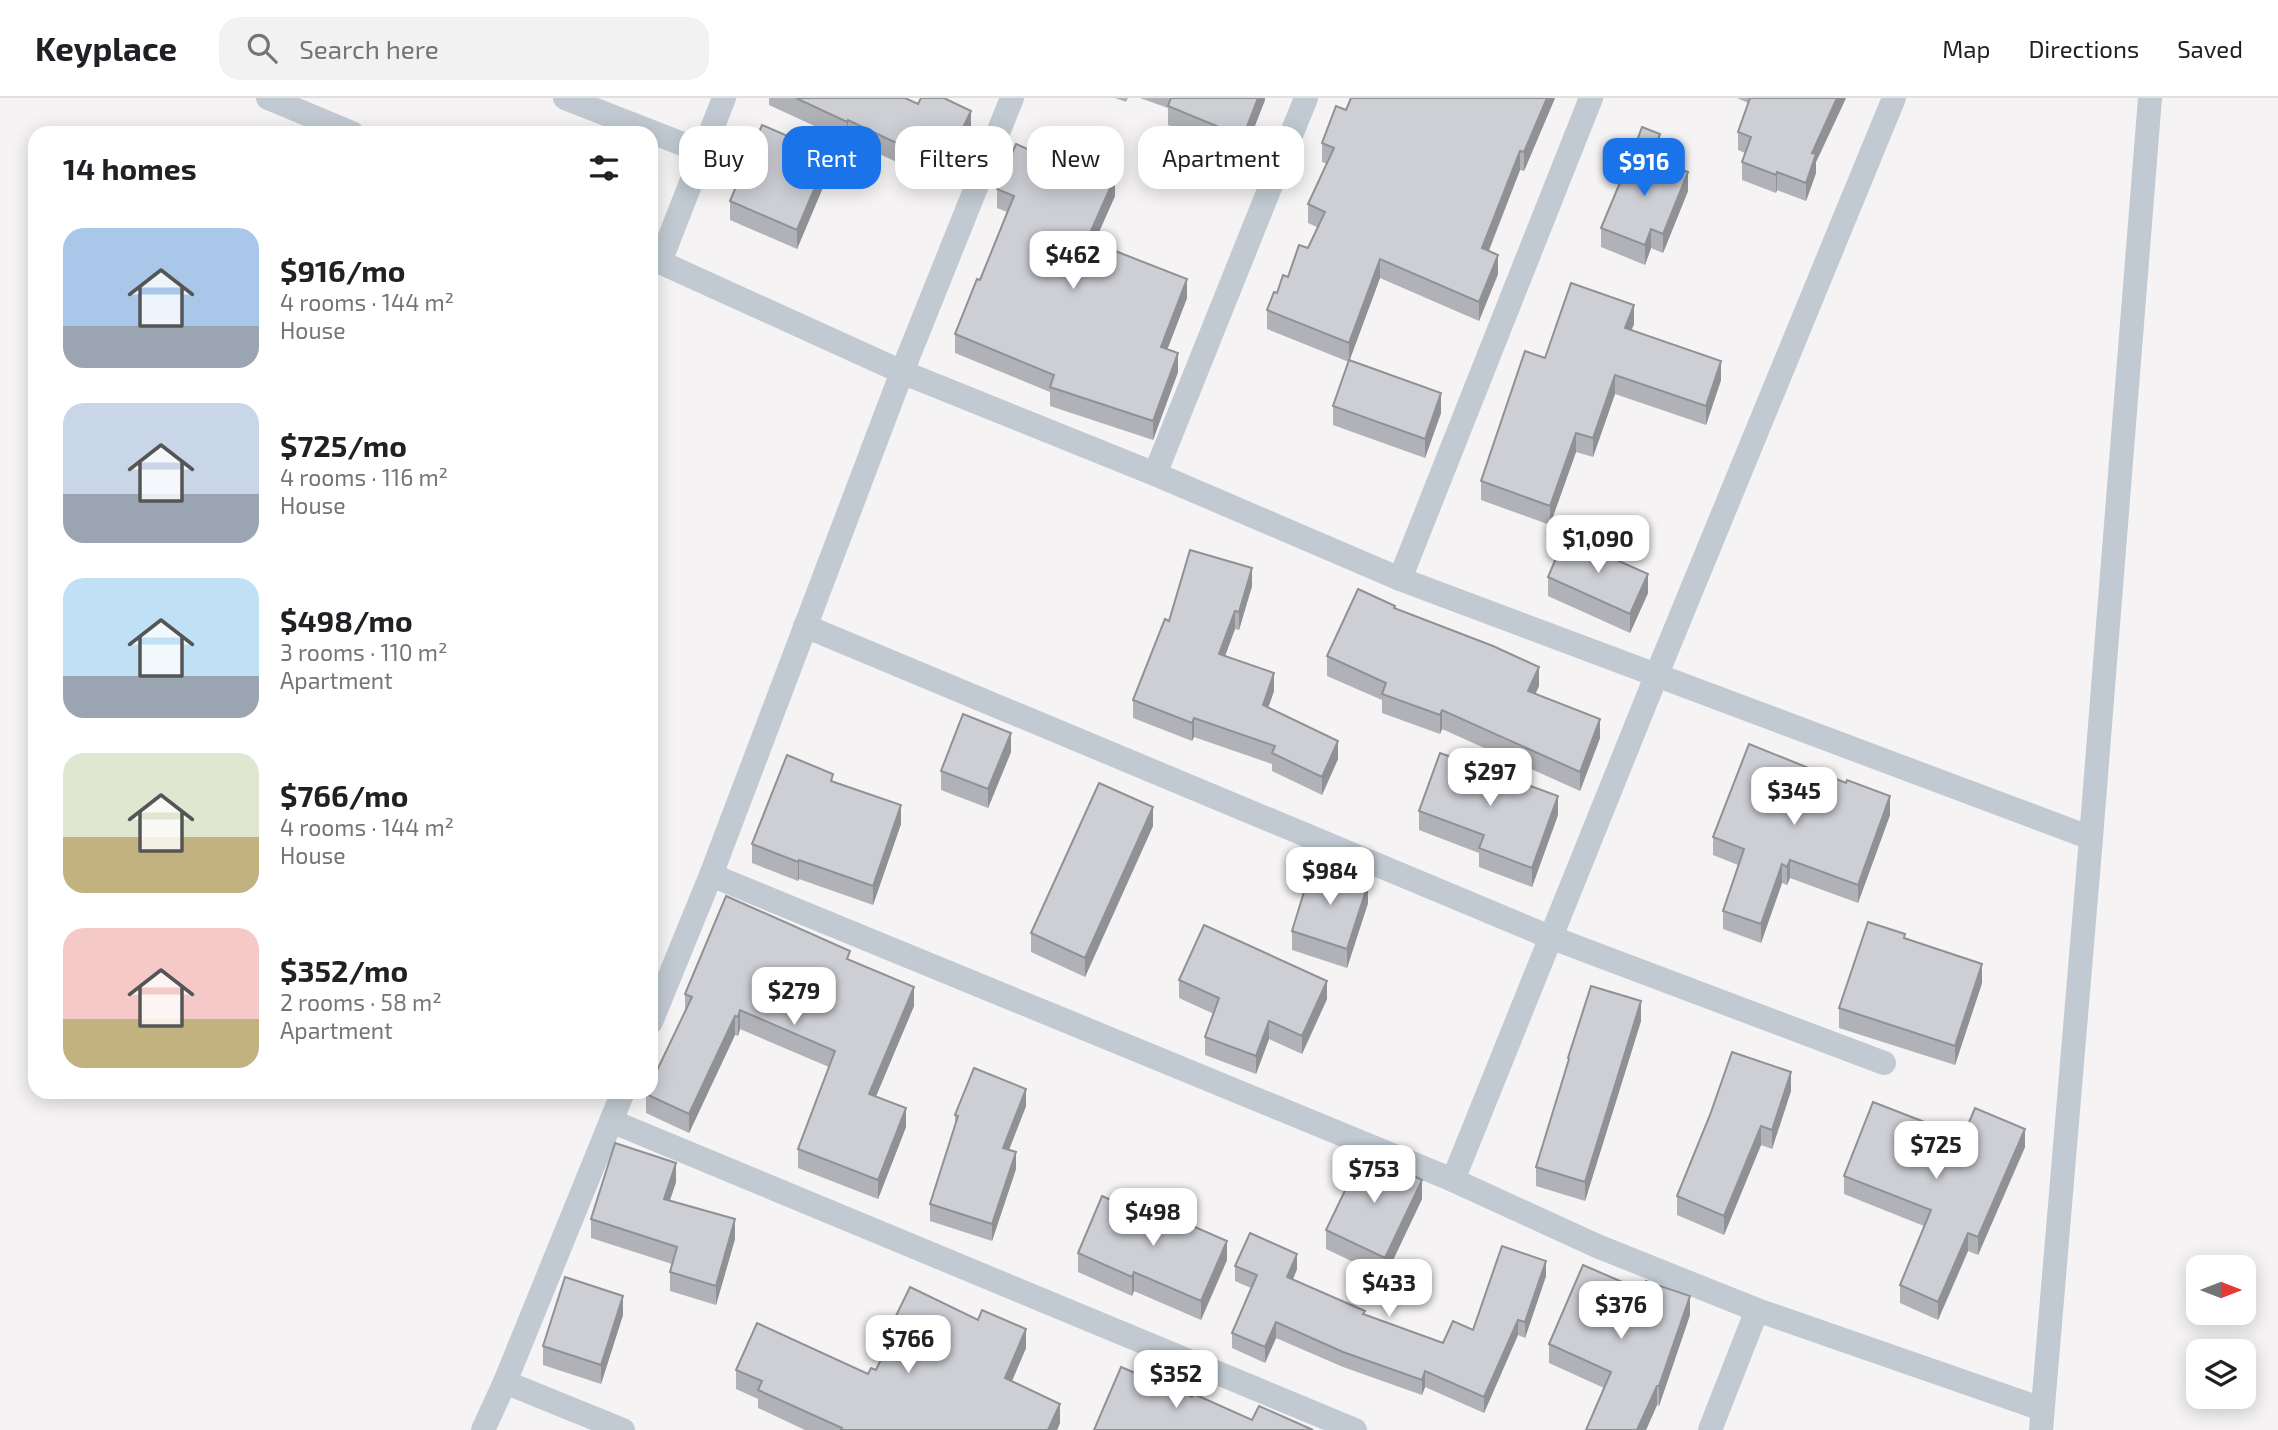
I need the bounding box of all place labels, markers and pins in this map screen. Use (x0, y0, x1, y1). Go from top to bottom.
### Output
pin: $916 (1603, 139, 1685, 198)
pin: $462 (1032, 232, 1114, 291)
pin: $1,090 (1541, 516, 1655, 575)
pin: $297 (1449, 748, 1531, 808)
pin: $345 (1753, 768, 1835, 827)
pin: $984 (1289, 848, 1371, 907)
pin: $279 (753, 968, 835, 1027)
pin: $725 (1895, 1122, 1977, 1181)
pin: $753 (1333, 1146, 1415, 1205)
pin: $498 (1112, 1188, 1194, 1248)
pin: $433 (1348, 1260, 1430, 1319)
pin: $376 (1580, 1282, 1662, 1341)
pin: $766 (867, 1316, 949, 1375)
pin: $352 (1135, 1350, 1217, 1410)

